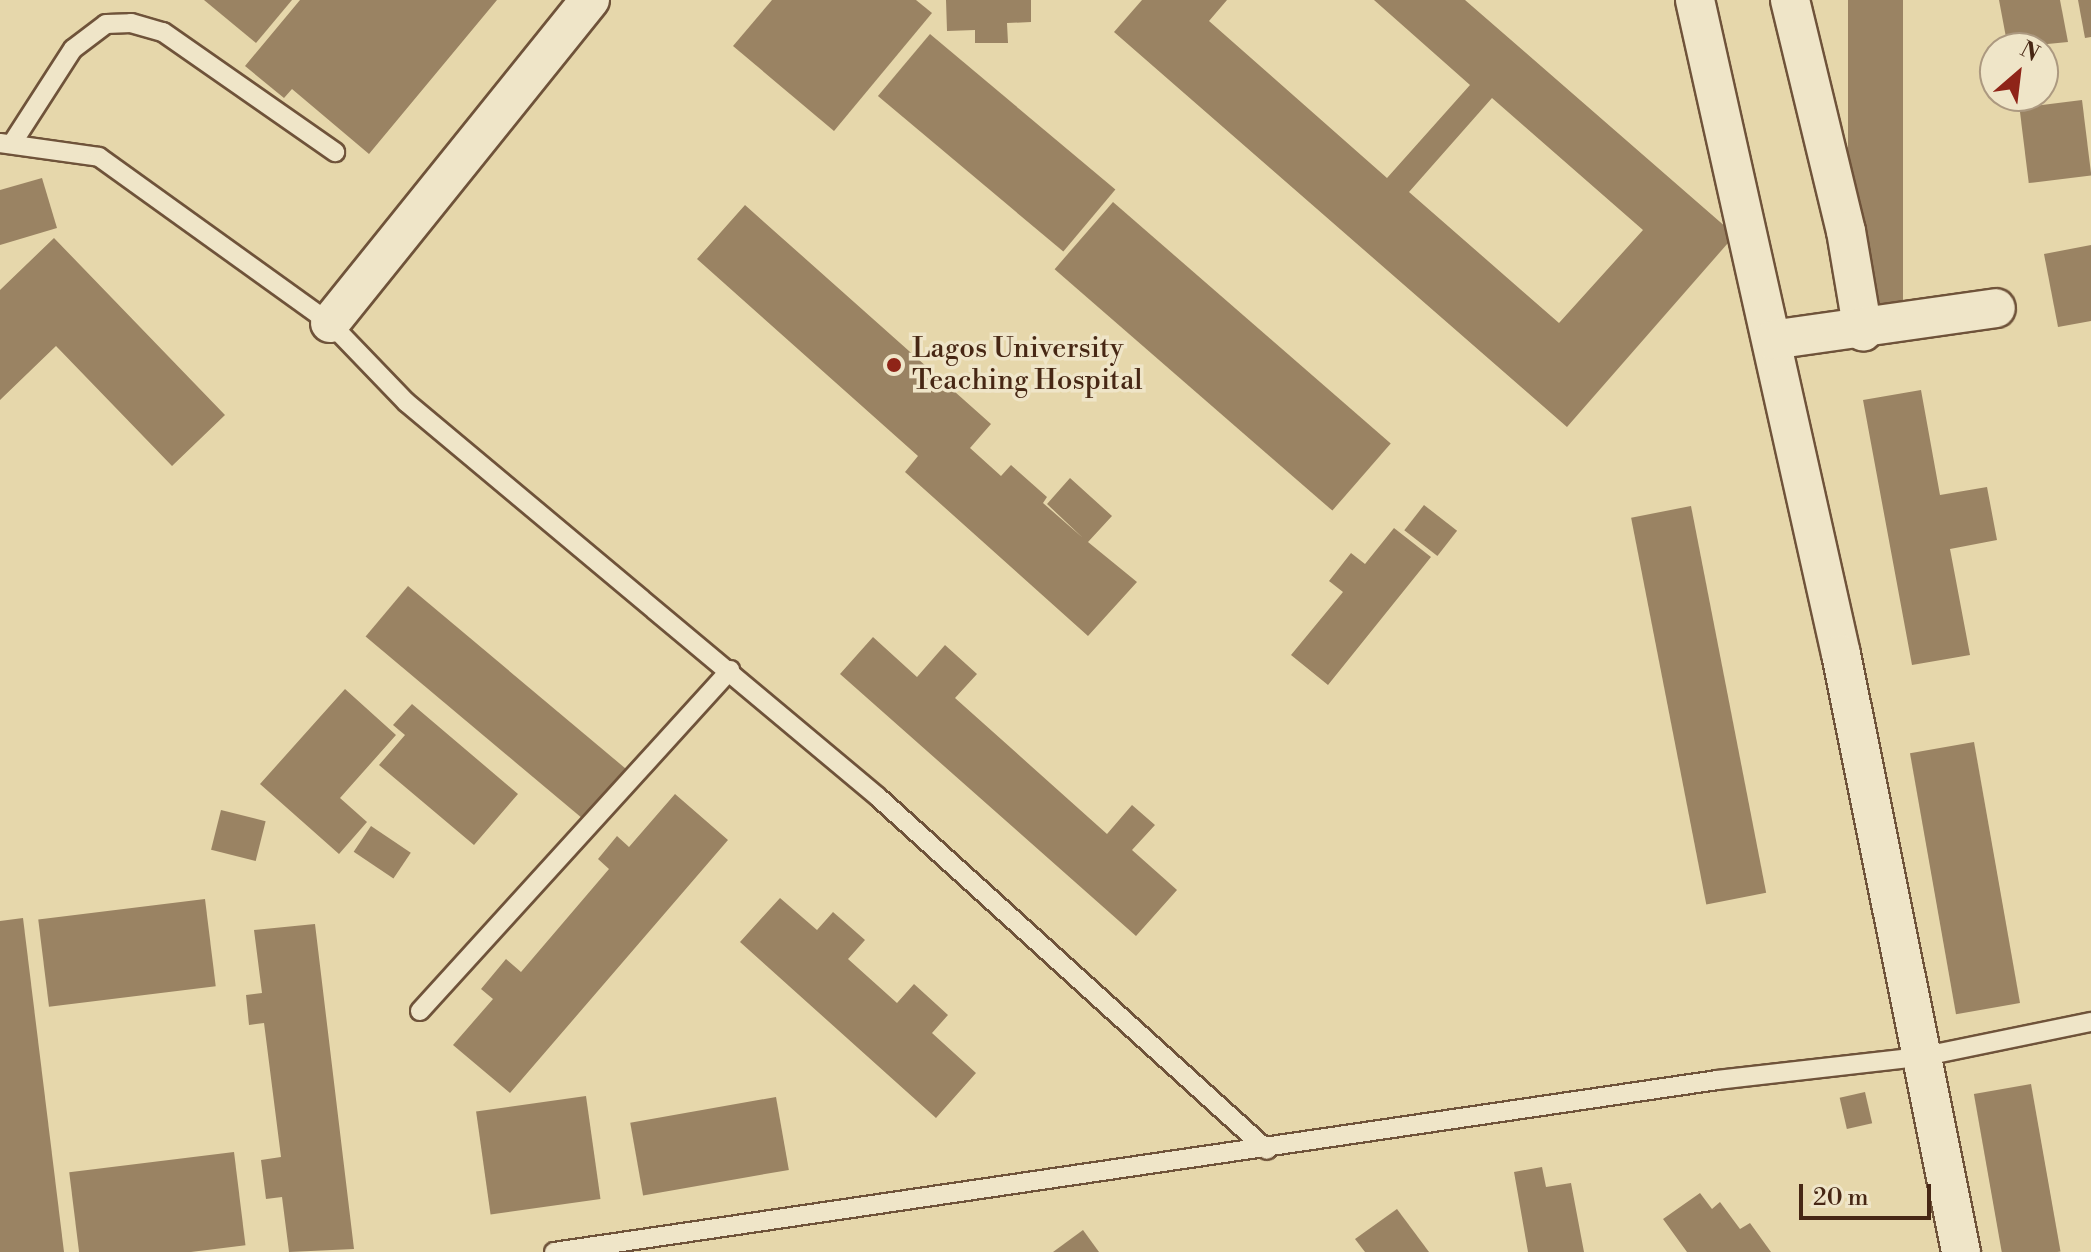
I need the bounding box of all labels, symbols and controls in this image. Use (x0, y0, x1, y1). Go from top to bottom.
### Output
north arrow (1979, 32, 2059, 112)
text: N (2016, 36, 2044, 68)
place label: Lagos University Teaching Hospital (912, 332, 1143, 398)
marker: Lagos University Teaching Hospital (883, 354, 905, 376)
scale bar (1803, 1168, 1935, 1218)
text: 20 m (1813, 1183, 1869, 1213)

